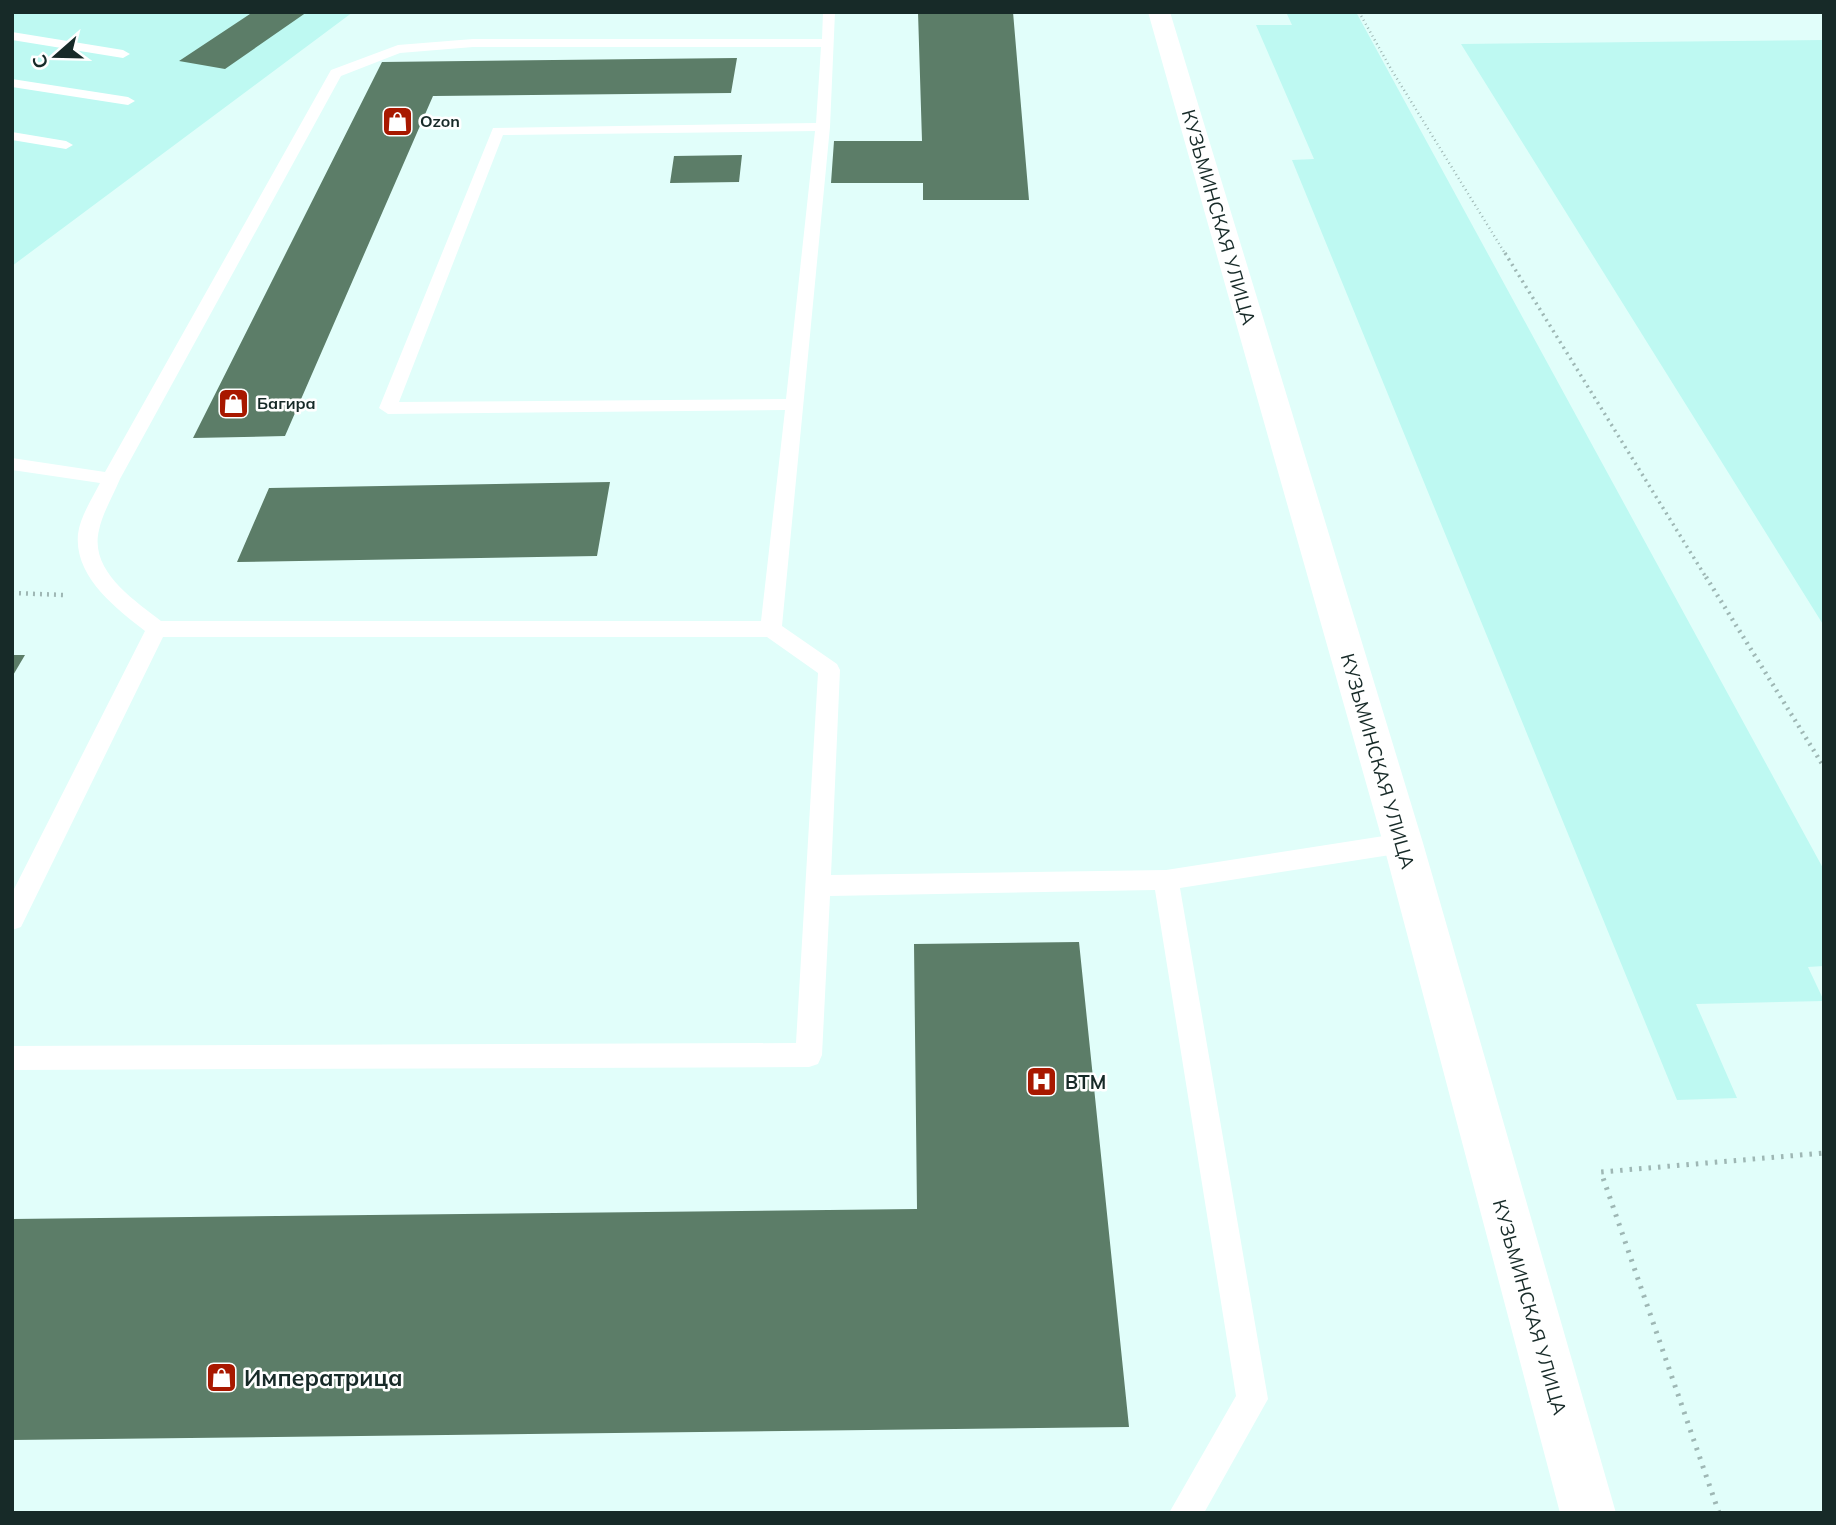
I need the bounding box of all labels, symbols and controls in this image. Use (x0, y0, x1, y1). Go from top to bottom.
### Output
north arrow (21, 21, 91, 91)
text: С (27, 52, 54, 72)
shop icon: Ozon (380, 104, 414, 138)
street label: КУЗЬМИНСКАЯ УЛИЦА (1177, 106, 1261, 328)
place label: Ozon (420, 111, 460, 131)
shop icon: Багира (217, 386, 251, 420)
place label: Багира (257, 393, 316, 413)
street label: КУЗЬМИНСКАЯ УЛИЦА (1336, 650, 1420, 872)
hospital icon: ВТМ (1025, 1065, 1059, 1099)
place label: ВТМ (1065, 1070, 1106, 1094)
street label: КУЗЬМИНСКАЯ УЛИЦА (1488, 1196, 1572, 1418)
shop icon: Императрица (204, 1360, 238, 1394)
place label: Императрица (244, 1363, 403, 1392)

